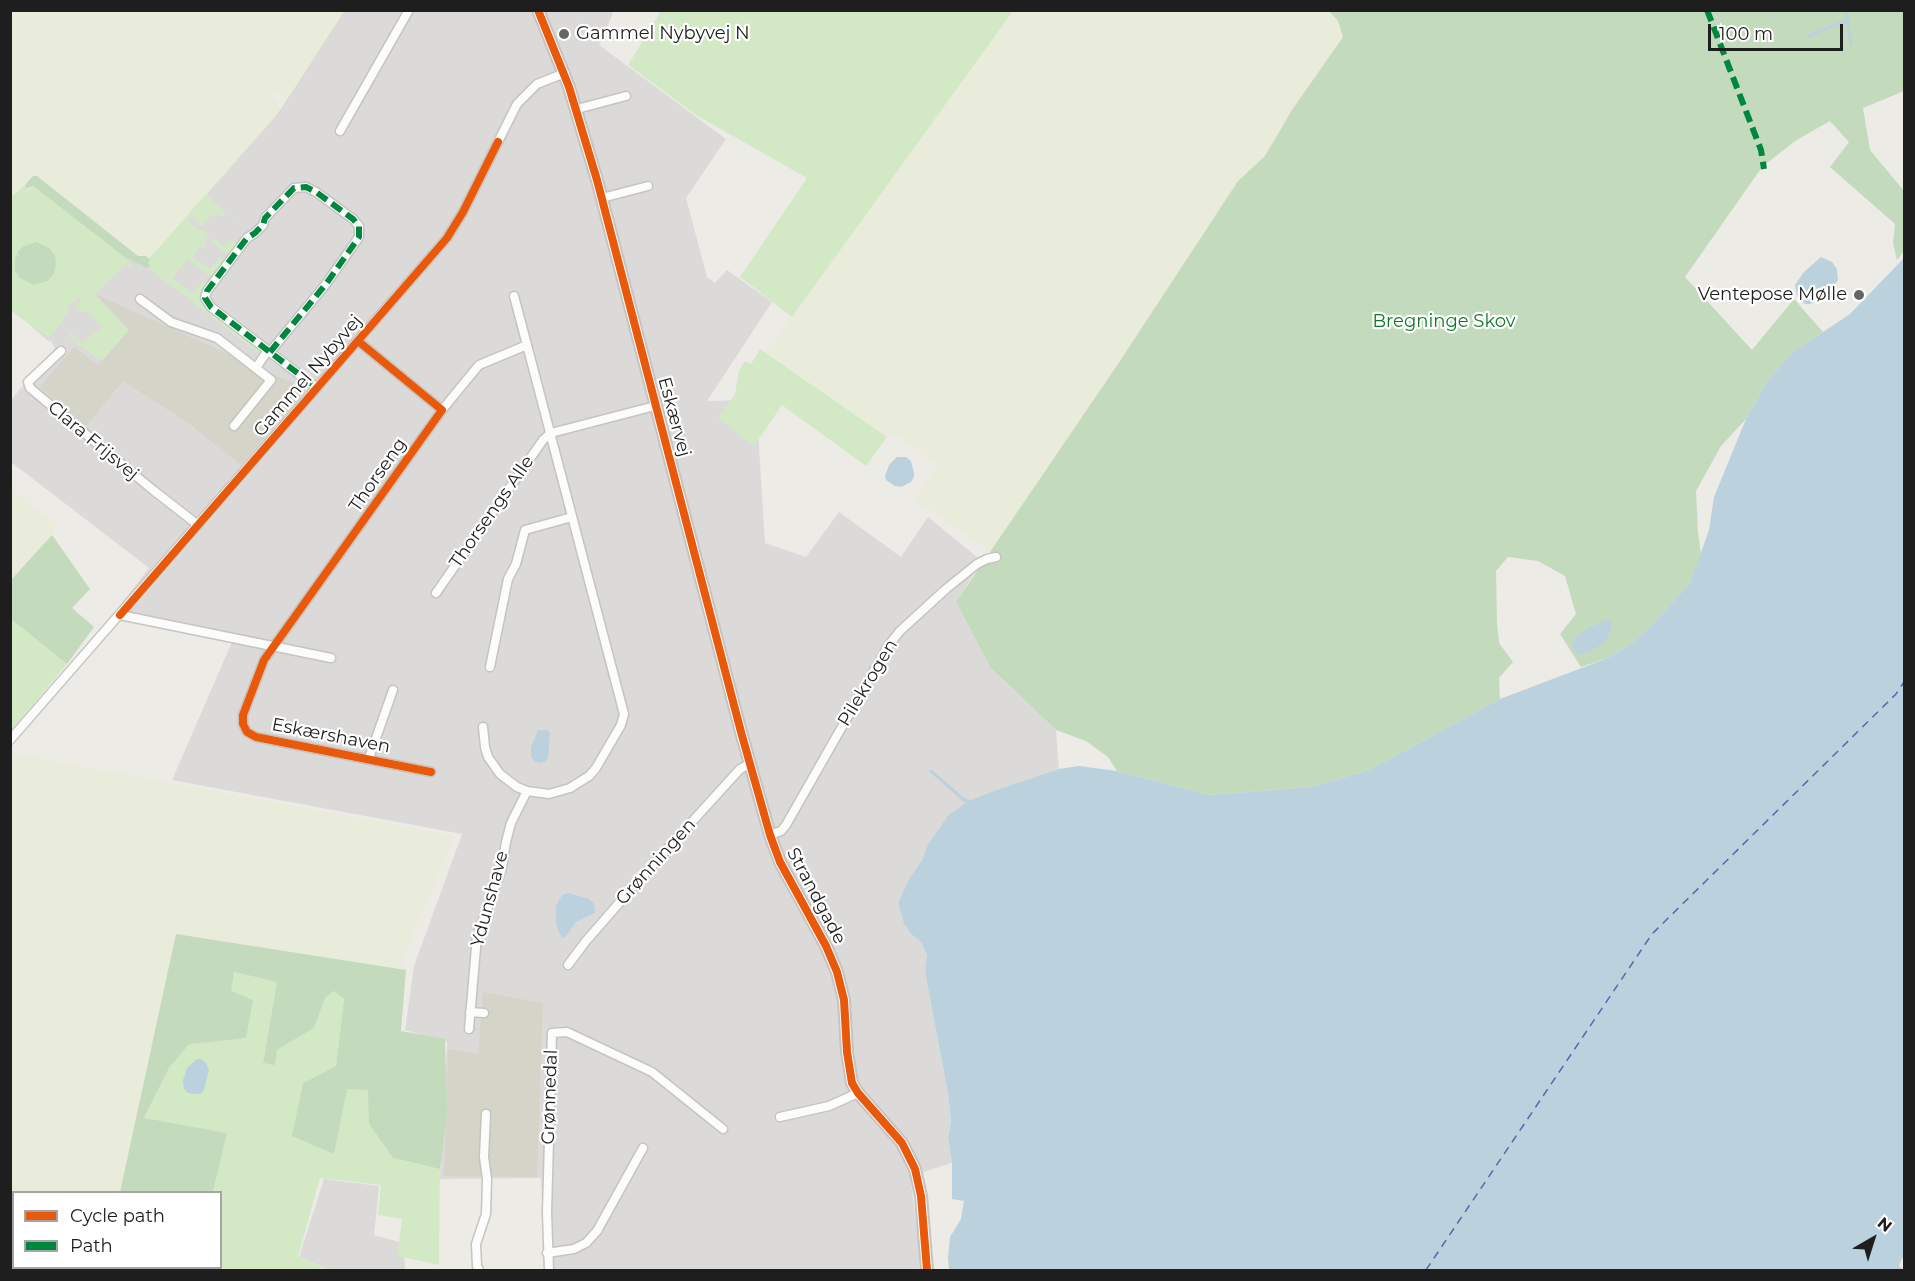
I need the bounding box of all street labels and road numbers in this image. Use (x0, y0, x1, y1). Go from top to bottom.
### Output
street label: Gammel Nybyvej (249, 311, 367, 441)
street label: Eskærvej (653, 375, 695, 459)
street label: Clara Frijsvej (43, 397, 143, 485)
street label: Thorseng (345, 434, 411, 516)
street label: Thorsengs Alle (445, 452, 539, 572)
street label: Pilekrogen (834, 636, 902, 730)
street label: Eskærshaven (270, 714, 392, 758)
street label: Grønningen (612, 814, 700, 910)
street label: Strandgade (782, 844, 850, 948)
street label: Ydunshave (467, 849, 513, 949)
street label: Grønnedal (538, 1049, 562, 1145)

